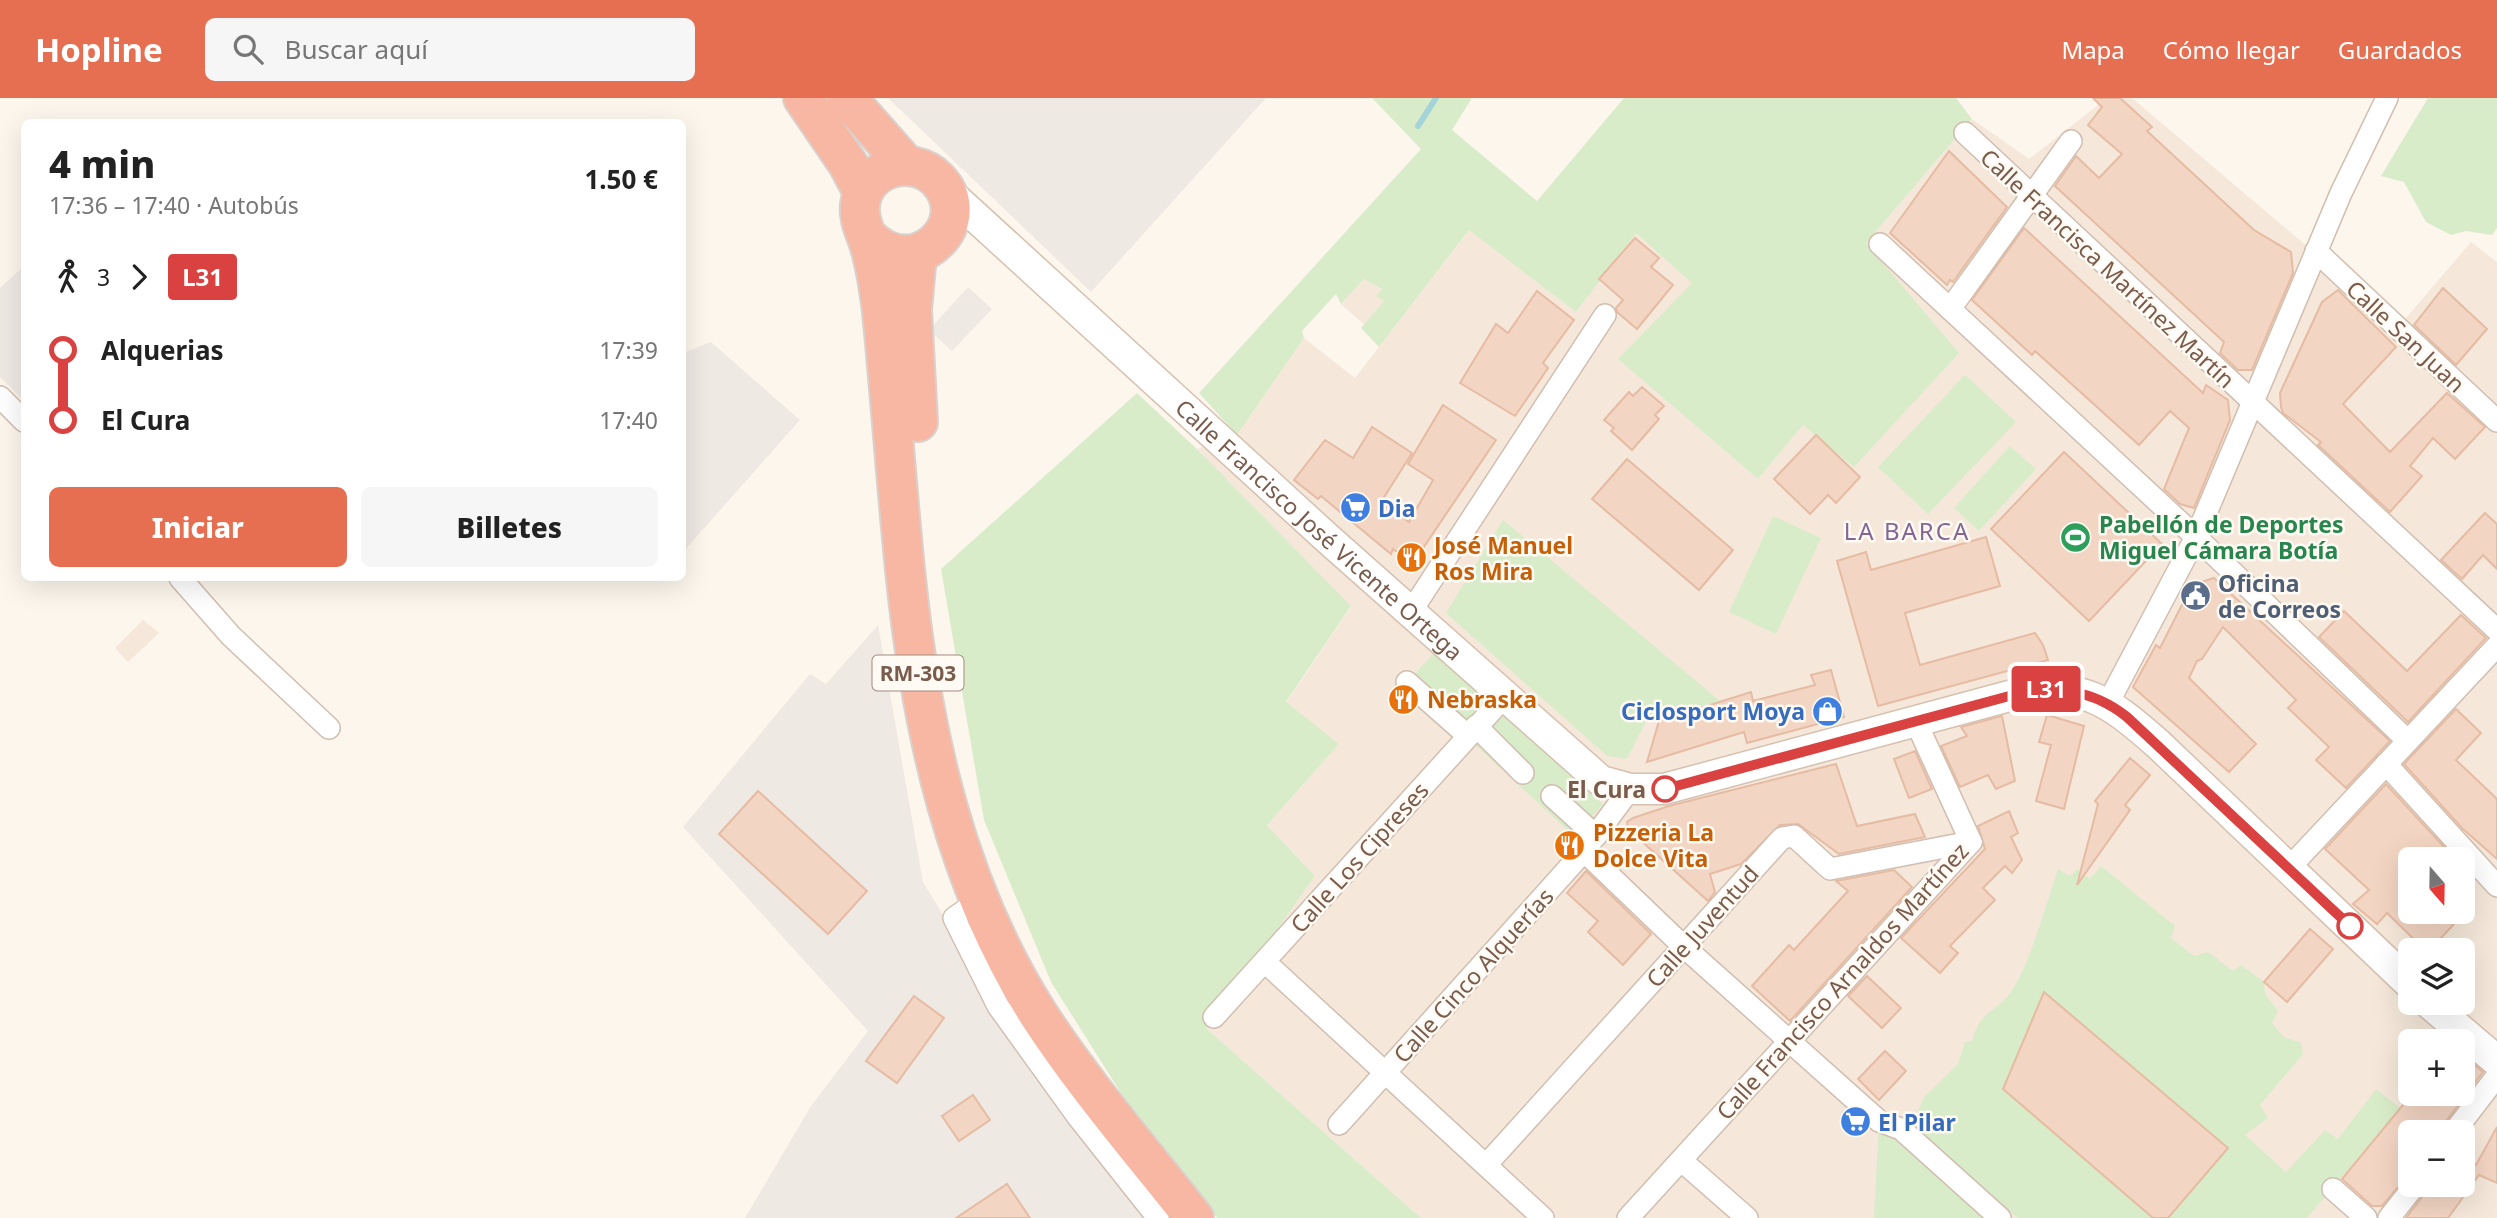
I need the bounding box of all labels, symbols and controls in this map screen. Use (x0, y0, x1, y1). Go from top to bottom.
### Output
search box (205, 18, 695, 81)
text: Hopline (35, 27, 163, 72)
icon: search (229, 30, 267, 68)
text: Buscar aquí (285, 31, 428, 67)
text: Mapa (2061, 33, 2125, 66)
text: Cómo llegar (2163, 33, 2300, 66)
text: Guardados (2338, 33, 2462, 66)
text: 4 min (49, 137, 155, 189)
street label: Calle Francisca Martínez Martín (1974, 141, 2242, 395)
text: 1.50 € (584, 161, 658, 197)
text: 17:36 – 17:40 · Autobús (49, 189, 299, 221)
icon: walk (49, 258, 87, 296)
icon: forward (120, 258, 158, 296)
text: L31 (182, 260, 223, 293)
text: 3 (97, 261, 110, 293)
street label: Calle San Juan (2340, 273, 2472, 399)
text: Alquerias (101, 332, 224, 368)
text: 17:39 (599, 334, 658, 366)
street label: Calle Francisco José Vicente Ortega (1169, 391, 1470, 667)
text: El Cura (101, 402, 190, 438)
text: 17:40 (599, 404, 658, 436)
button: Iniciar (49, 487, 347, 567)
button: Billetes (361, 487, 658, 567)
supermarket icon: Dia (1338, 491, 1372, 525)
place label: Dia (1378, 492, 1416, 524)
place label: Pabellón de Deportes Miguel Cámara Botía (2099, 508, 2344, 566)
district label: LA BARCA (1844, 514, 1970, 547)
sports icon: Pabellón de Deportes Miguel Cámara Botía (2059, 520, 2093, 554)
place label: José Manuel Ros Mira (1432, 529, 1573, 587)
restaurant icon: José Manuel Ros Mira (1394, 541, 1428, 575)
place label: Oficina de Correos (2218, 567, 2341, 625)
public building icon: Oficina de Correos (2178, 579, 2212, 613)
road number: RM-303 (872, 656, 964, 690)
line badge: L31 (2006, 666, 2086, 712)
text: L31 (2026, 672, 2066, 705)
restaurant icon: Nebraska (1387, 682, 1421, 716)
place label: Nebraska (1427, 683, 1537, 715)
shop icon: Ciclosport Moya (1811, 694, 1845, 728)
place label: Ciclosport Moya (1621, 695, 1805, 727)
place label: El Cura (1567, 773, 1646, 805)
street label: Calle Los Cipreses (1283, 775, 1435, 939)
marker: El Cura (1652, 776, 1678, 802)
place label: Pizzeria La Dolce Vita (1593, 816, 1714, 874)
restaurant icon: Pizzeria La Dolce Vita (1553, 828, 1587, 862)
street label: Calle Francisco Arnaldos Martínez (1709, 835, 1975, 1127)
north arrow (2398, 847, 2474, 924)
map controls (2398, 847, 2475, 1197)
street label: Calle Juventud (1638, 858, 1766, 994)
street label: Calle Cinco Alquerías (1386, 881, 1560, 1069)
unlabelled marker (2337, 913, 2363, 939)
button: layers (2398, 938, 2475, 1015)
button: + (2398, 1029, 2475, 1106)
supermarket icon: El Pilar (1838, 1105, 1872, 1139)
place label: El Pilar (1878, 1106, 1956, 1138)
button: − (2398, 1120, 2475, 1197)

